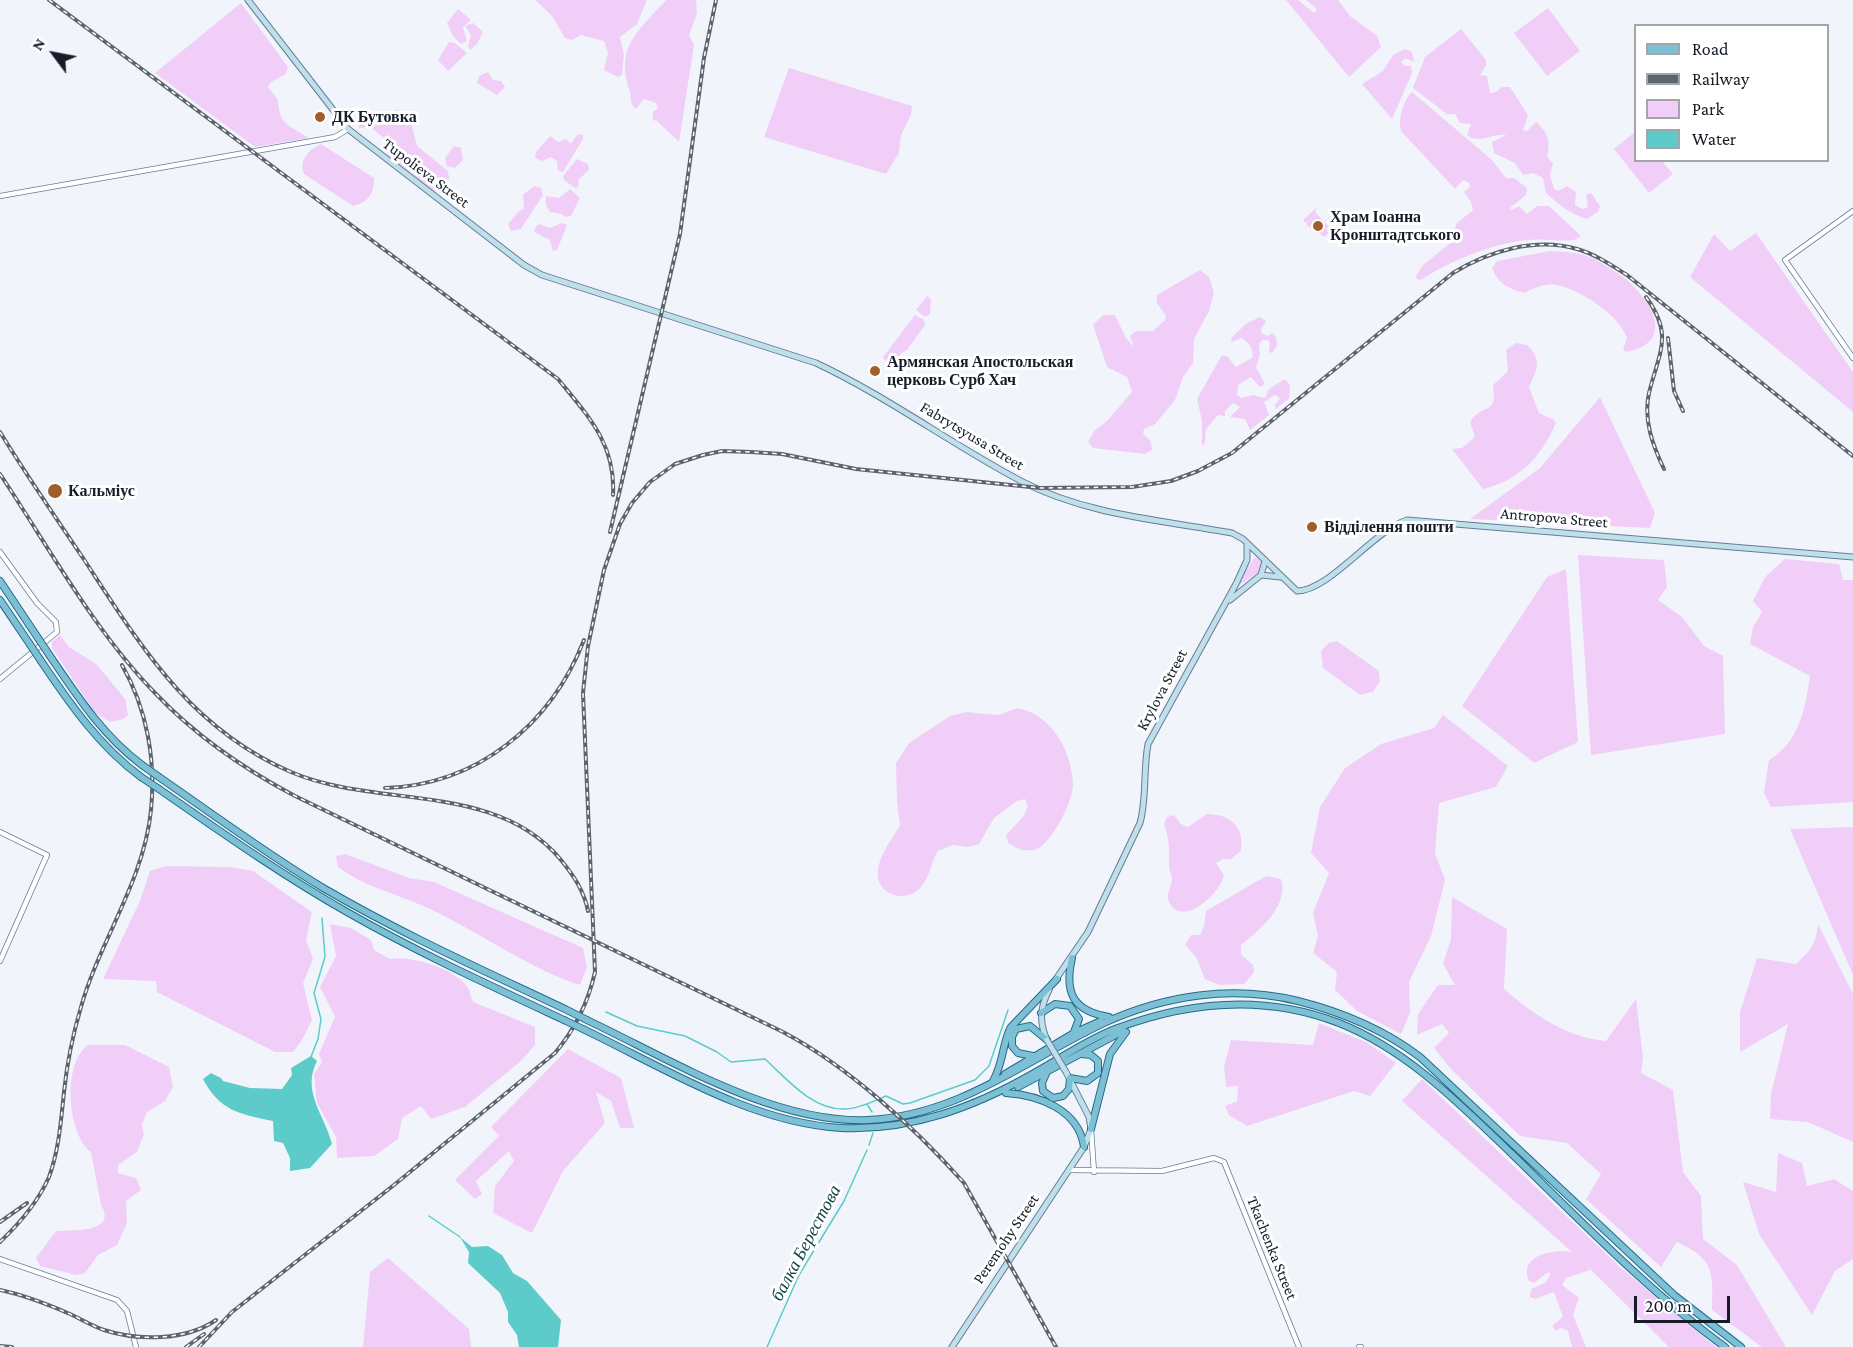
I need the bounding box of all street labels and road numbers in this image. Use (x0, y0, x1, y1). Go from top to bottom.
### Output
street label: Tupolieva Street (379, 134, 473, 212)
street label: Fabrytsyusa Street (917, 397, 1027, 475)
street label: Antropova Street (1500, 504, 1608, 532)
street label: Krylova Street (1133, 646, 1191, 734)
street label: Peremohy Street (969, 1190, 1043, 1288)
street label: Tkachenka Street (1243, 1193, 1301, 1303)

